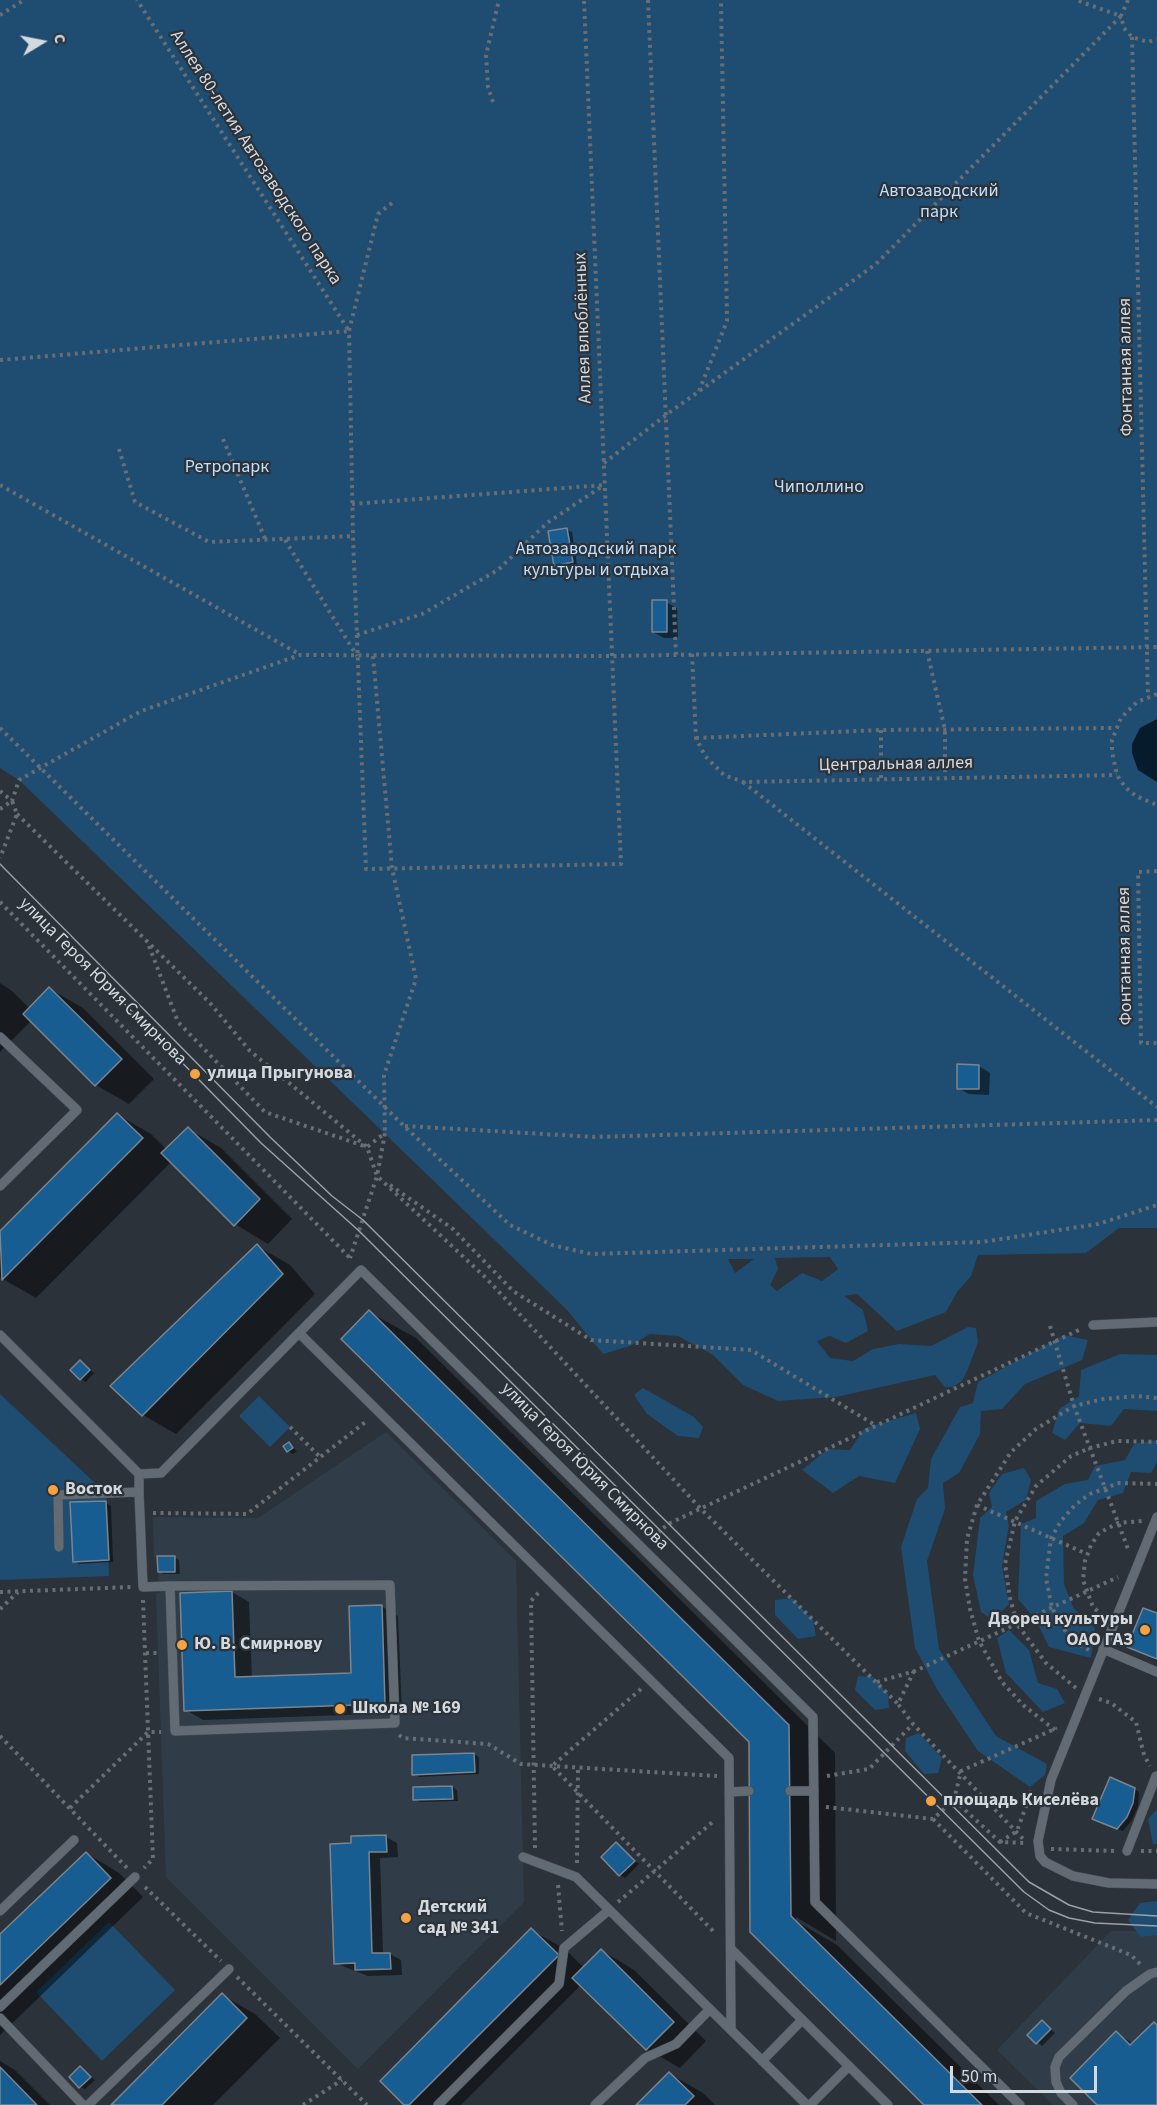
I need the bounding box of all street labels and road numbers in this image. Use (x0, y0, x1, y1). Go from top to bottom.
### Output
street label: Аллея 80-летия Автозаводского парка (165, 27, 345, 289)
street label: Аллея влюблённых (571, 252, 597, 404)
street label: Фонтанная аллея (1115, 298, 1139, 436)
street label: Центральная аллея (819, 753, 973, 777)
street label: Фонтанная аллея (1114, 887, 1138, 1025)
street label: улица Героя Юрия Смирнова (14, 894, 190, 1070)
street label: улица Героя Юрия Смирнова (496, 1379, 672, 1555)

